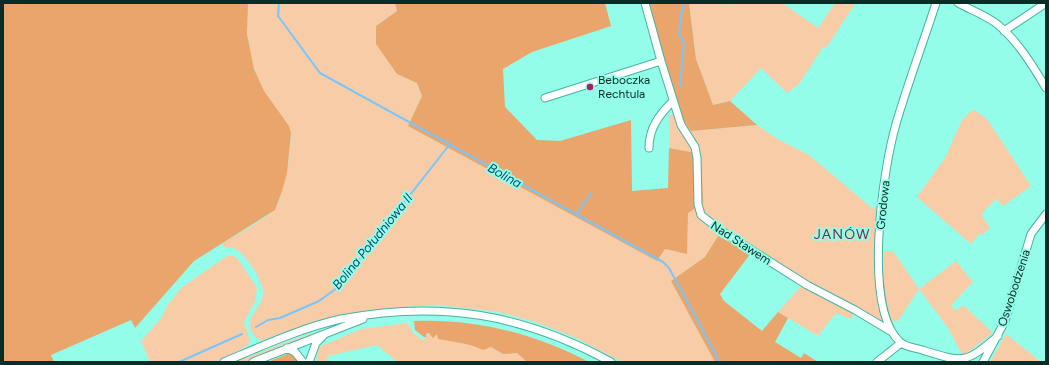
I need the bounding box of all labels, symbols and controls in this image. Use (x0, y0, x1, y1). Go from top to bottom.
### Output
place label: Beboczka Rechtula (598, 73, 650, 101)
marker: Beboczka Rechtula (585, 82, 595, 92)
water label: Bolina (485, 160, 525, 191)
street label: Grodowa (873, 180, 893, 230)
water label: Bolina Południowa II (329, 190, 416, 292)
street label: Nad Stawem (708, 218, 774, 268)
district label: JANÓW (814, 226, 870, 243)
street label: Oswobodzenia (995, 248, 1033, 328)

